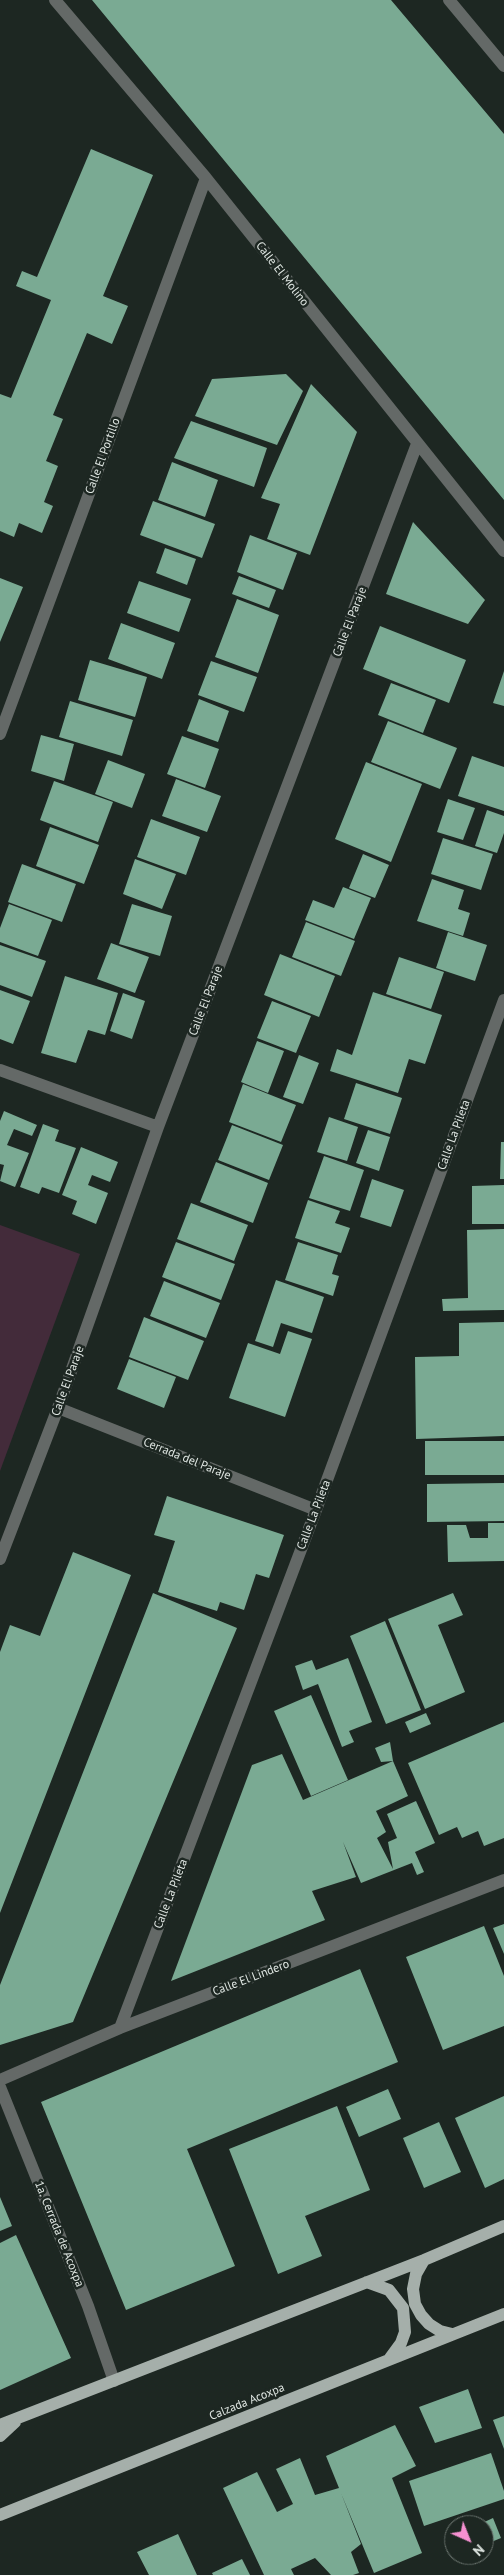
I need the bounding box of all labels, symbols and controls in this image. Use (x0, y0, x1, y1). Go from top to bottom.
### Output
street label: Calle El Molino (252, 239, 312, 309)
street label: Calle El Portillo (83, 416, 123, 496)
street label: Calle El Paraje (330, 585, 370, 659)
street label: Calle El Paraje (186, 964, 226, 1038)
street label: Calle La Pileta (435, 1098, 473, 1172)
street label: Calle El Paraje (49, 1344, 87, 1418)
street label: Cerrada del Paraje (141, 1435, 233, 1483)
street label: Calle La Pileta (294, 1478, 334, 1552)
street label: Calle La Pileta (151, 1857, 191, 1931)
street label: Calle El Lindero (211, 1957, 291, 1999)
street label: 1a. Cerrada de Acoxpa (31, 2179, 87, 2289)
street label: Calzada Acoxpa (207, 2380, 287, 2424)
north arrow (444, 2515, 494, 2565)
text: N (469, 2540, 488, 2560)

